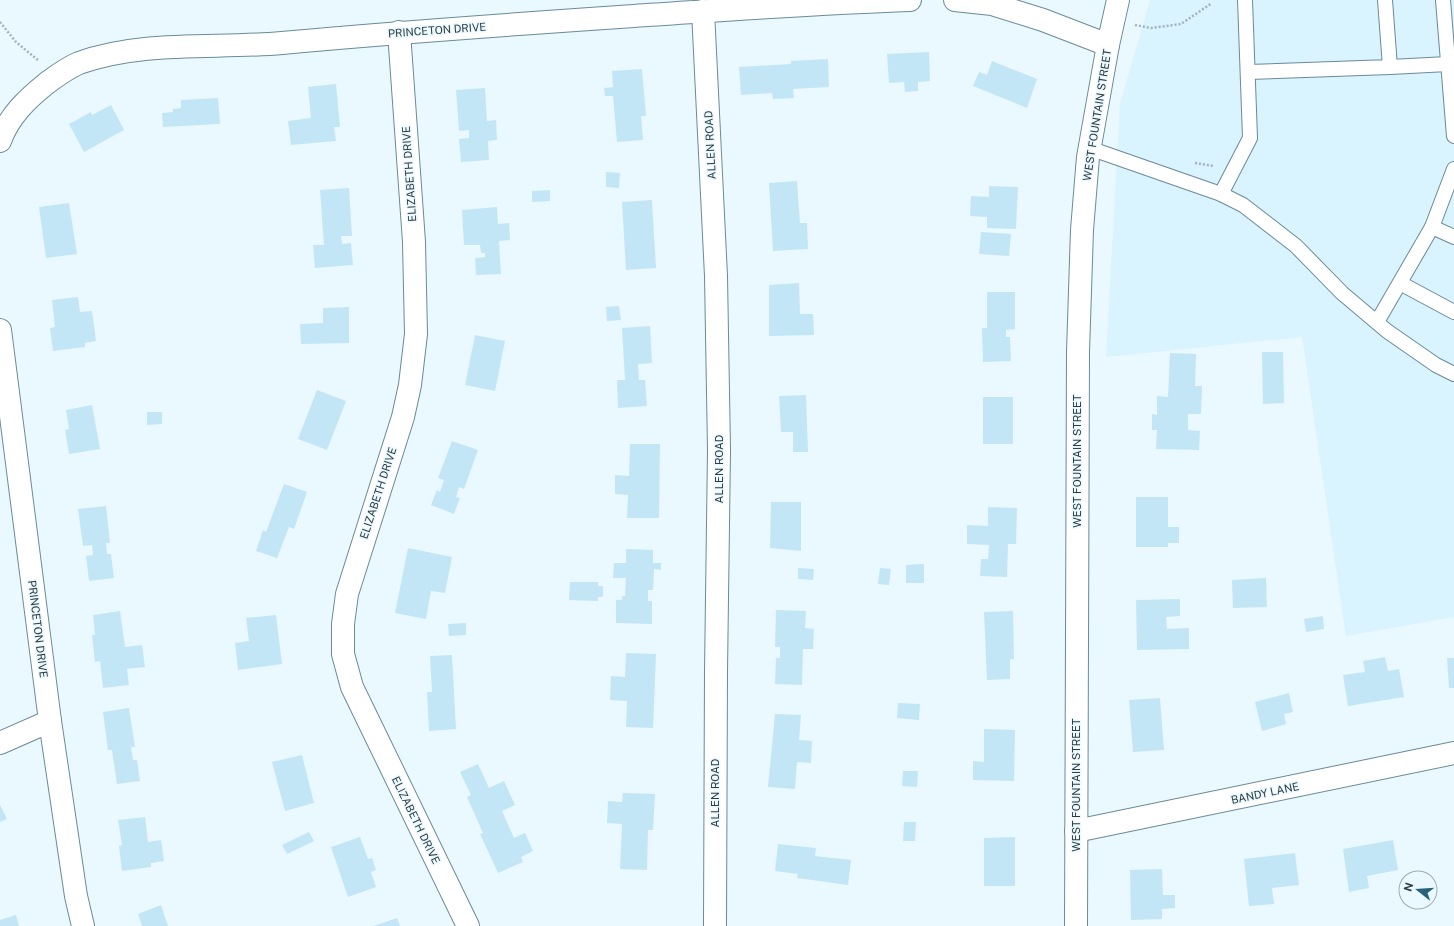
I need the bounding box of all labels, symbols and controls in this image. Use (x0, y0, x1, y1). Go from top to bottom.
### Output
street label: PRINCETON DRIVE (388, 21, 487, 39)
street label: WEST FOUNTAIN STREET (1081, 48, 1113, 182)
street label: ALLEN ROAD (702, 110, 718, 180)
street label: ELIZABETH DRIVE (400, 126, 418, 222)
street label: WEST FOUNTAIN STREET (1071, 394, 1083, 528)
street label: ALLEN ROAD (713, 434, 725, 503)
street label: ELIZABETH DRIVE (358, 445, 399, 540)
street label: PRINCETON DRIVE (26, 579, 50, 679)
street label: WEST FOUNTAIN STREET (1070, 718, 1082, 852)
street label: ALLEN ROAD (709, 758, 721, 827)
street label: ELIZABETH DRIVE (390, 774, 442, 866)
street label: BANDY LANE (1230, 780, 1300, 806)
north arrow (1398, 870, 1438, 910)
text: N (1401, 881, 1415, 893)

